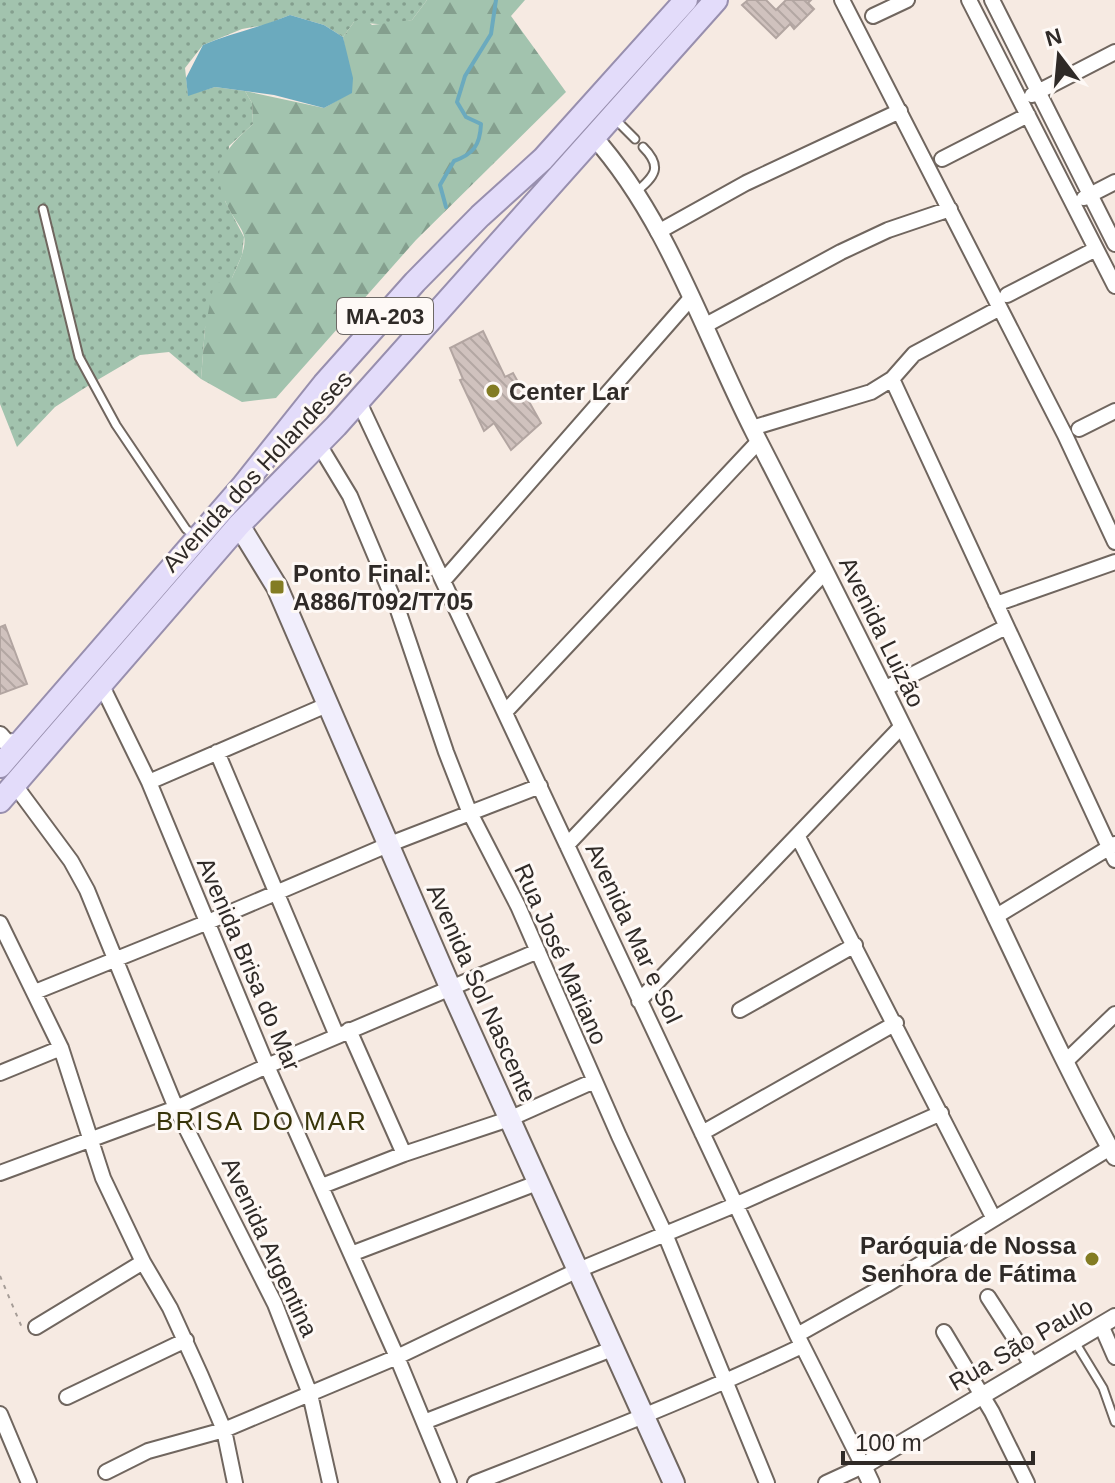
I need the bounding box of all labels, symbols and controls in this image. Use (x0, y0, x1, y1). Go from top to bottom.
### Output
north arrow (1019, 16, 1099, 96)
text: N (1043, 23, 1065, 51)
road number: MA-203 (337, 298, 433, 334)
street label: Avenida dos Holandeses (157, 365, 357, 577)
place label: Center Lar (509, 378, 629, 405)
marker: Center Lar (484, 382, 502, 400)
street label: Avenida Luizão (834, 553, 930, 711)
place label: Ponto Final: A886/T092/T705 (293, 560, 473, 615)
marker: Ponto Final: A886/T092/T705 (268, 578, 286, 596)
street label: Avenida Mar e Sol (580, 839, 688, 1027)
street label: Avenida Brisa do Mar (192, 853, 306, 1075)
street label: Rua José Mariano (509, 860, 613, 1048)
street label: Avenida Sol Nascente (422, 880, 542, 1106)
district label: BRISA DO MAR (156, 1106, 368, 1136)
street label: Avenida Argentina (217, 1153, 324, 1341)
place label: Paróquia de Nossa Senhora de Fátima (860, 1232, 1077, 1287)
marker: Paróquia de Nossa Senhora de Fátima (1083, 1250, 1101, 1268)
street label: Rua São Paulo (944, 1292, 1098, 1396)
scale bar (843, 1415, 1033, 1465)
text: 100 m (855, 1429, 922, 1456)

